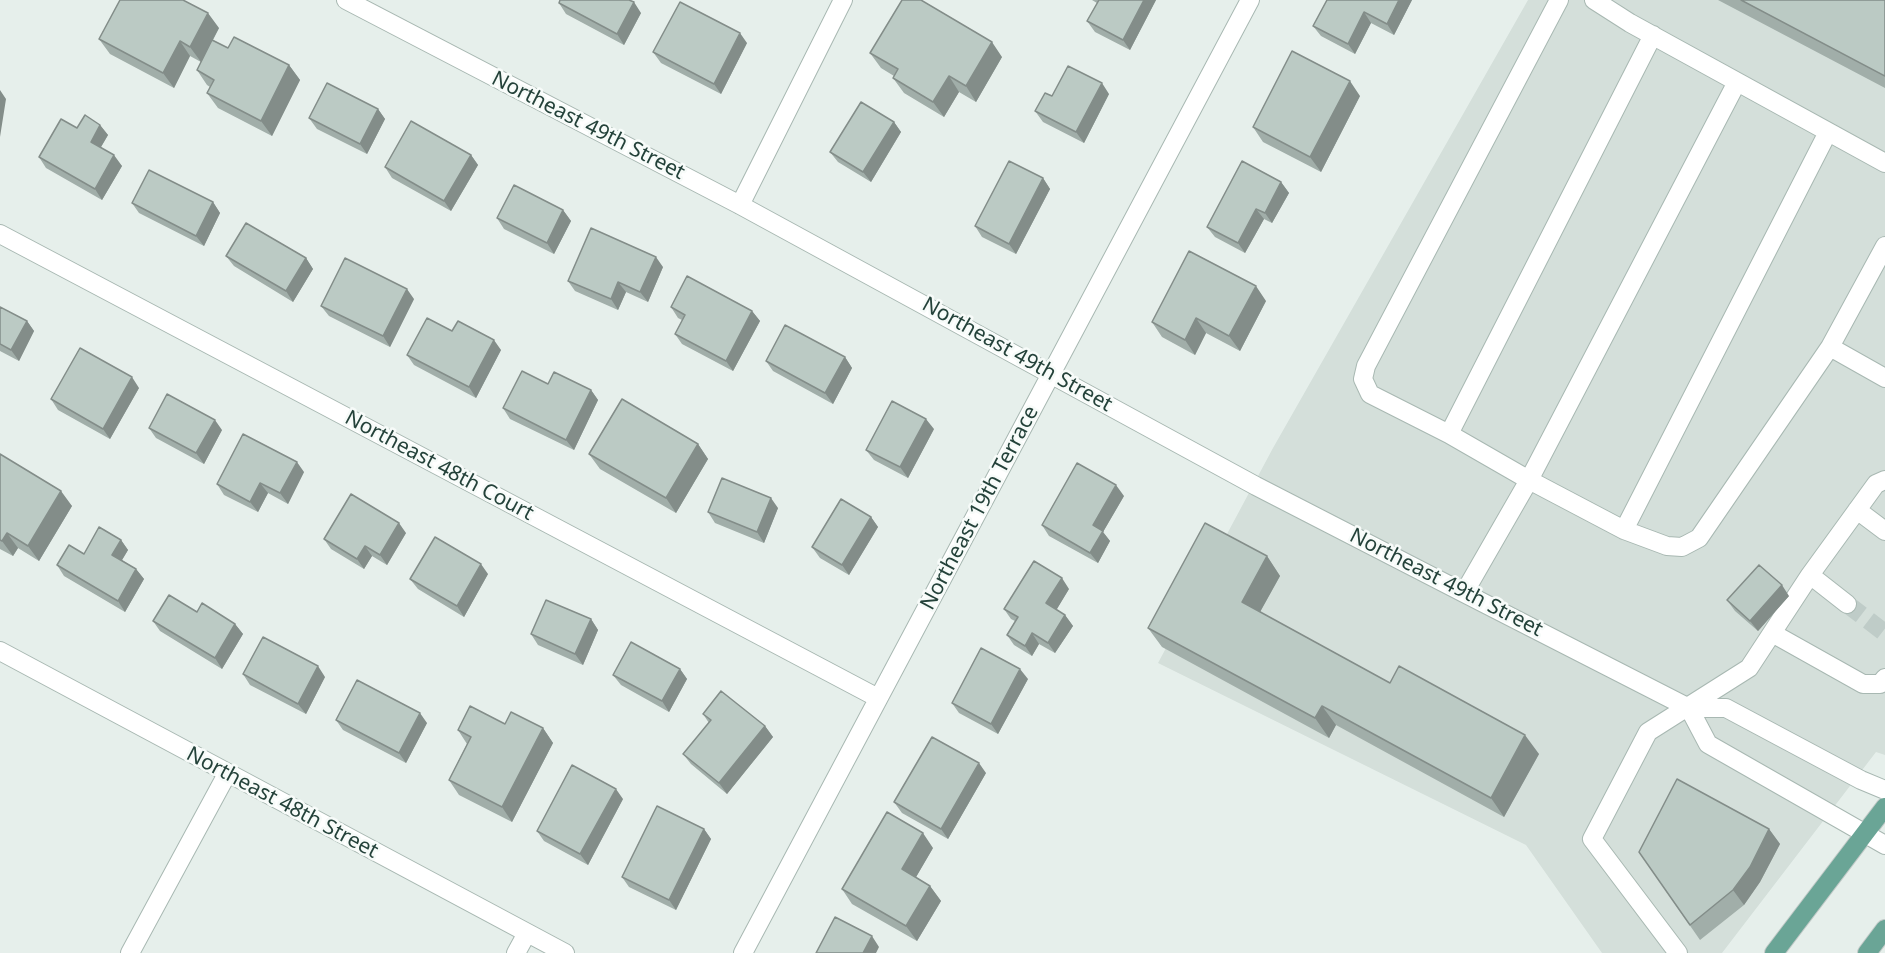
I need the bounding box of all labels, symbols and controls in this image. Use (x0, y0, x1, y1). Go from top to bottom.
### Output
street label: Northeast 49th Street (487, 66, 689, 186)
street label: Northeast 49th Street (918, 292, 1116, 418)
street label: Northeast 19th Terrace (916, 402, 1044, 614)
street label: Northeast 48th Court (340, 406, 538, 526)
street label: Northeast 49th Street (1345, 523, 1547, 643)
street label: Northeast 48th Street (182, 742, 382, 864)

